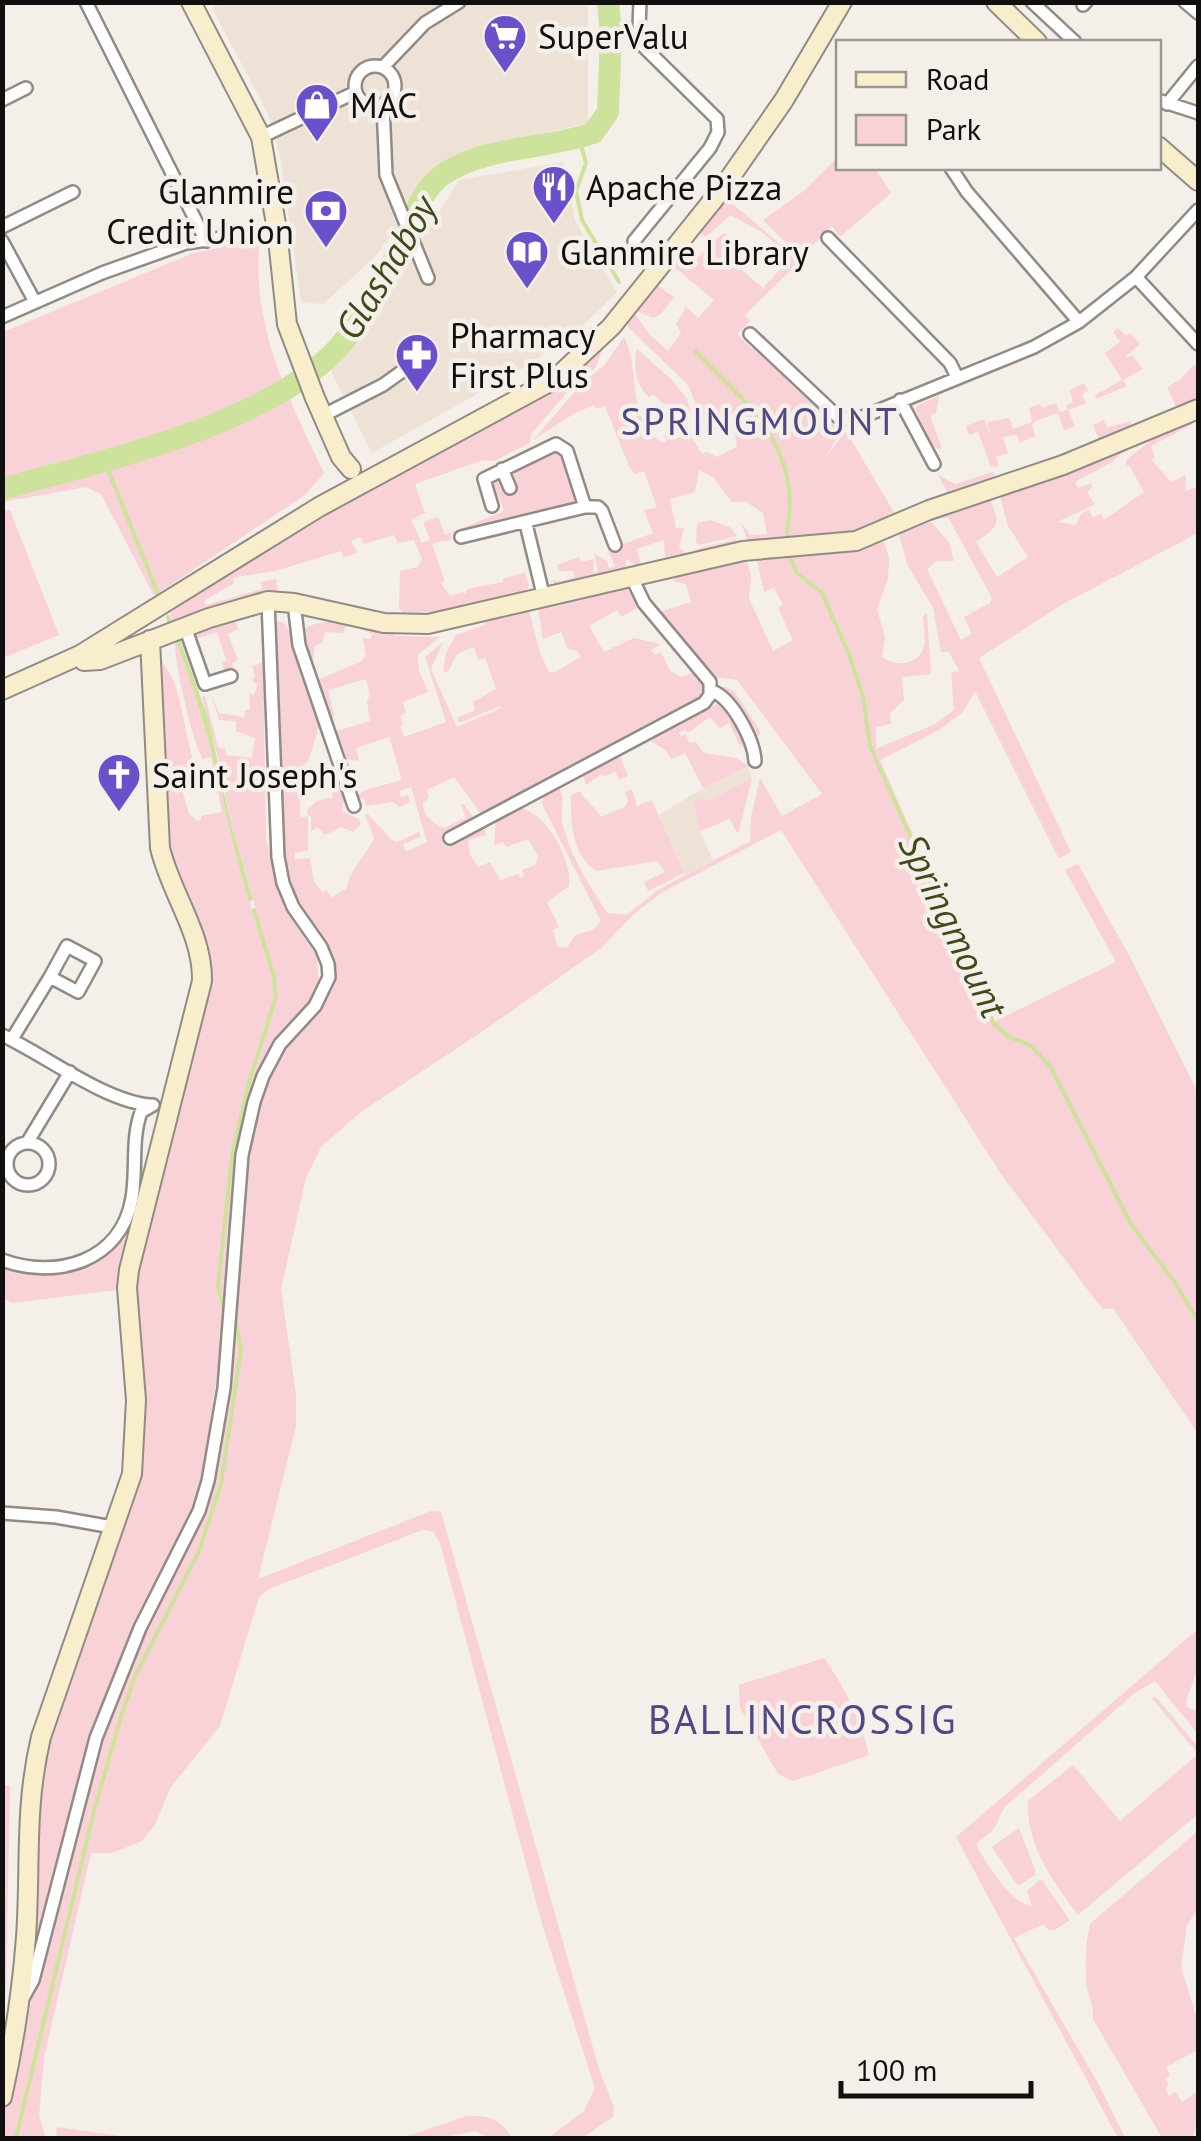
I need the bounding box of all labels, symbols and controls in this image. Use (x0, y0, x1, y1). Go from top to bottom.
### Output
supermarket icon: SuperValu (482, 13, 528, 74)
place label: SuperValu (538, 13, 689, 59)
legend (836, 40, 1161, 170)
text: Road (926, 59, 990, 98)
shop icon: MAC (294, 82, 340, 143)
place label: MAC (350, 82, 417, 128)
text: Park (926, 109, 982, 148)
restaurant icon: Apache Pizza (531, 164, 577, 225)
place label: Apache Pizza (586, 164, 782, 210)
place label: Glanmire Credit Union (106, 168, 294, 254)
water label: Glashaboy (323, 184, 448, 348)
bank icon: Glanmire Credit Union (303, 188, 349, 249)
library icon: Glanmire Library (504, 229, 550, 290)
place label: Glanmire Library (560, 229, 809, 275)
place label: Pharmacy First Plus (450, 312, 595, 398)
pharmacy icon: Pharmacy First Plus (394, 332, 440, 393)
district label: SPRINGMOUNT (621, 396, 899, 445)
church icon: Saint Joseph's (96, 752, 142, 813)
place label: Saint Joseph's (152, 752, 357, 798)
water label: Springmount (888, 825, 1021, 1027)
district label: BALLINCROSSIG (648, 1693, 958, 1745)
scale bar (841, 2036, 1031, 2098)
text: 100 m (856, 2050, 937, 2089)

